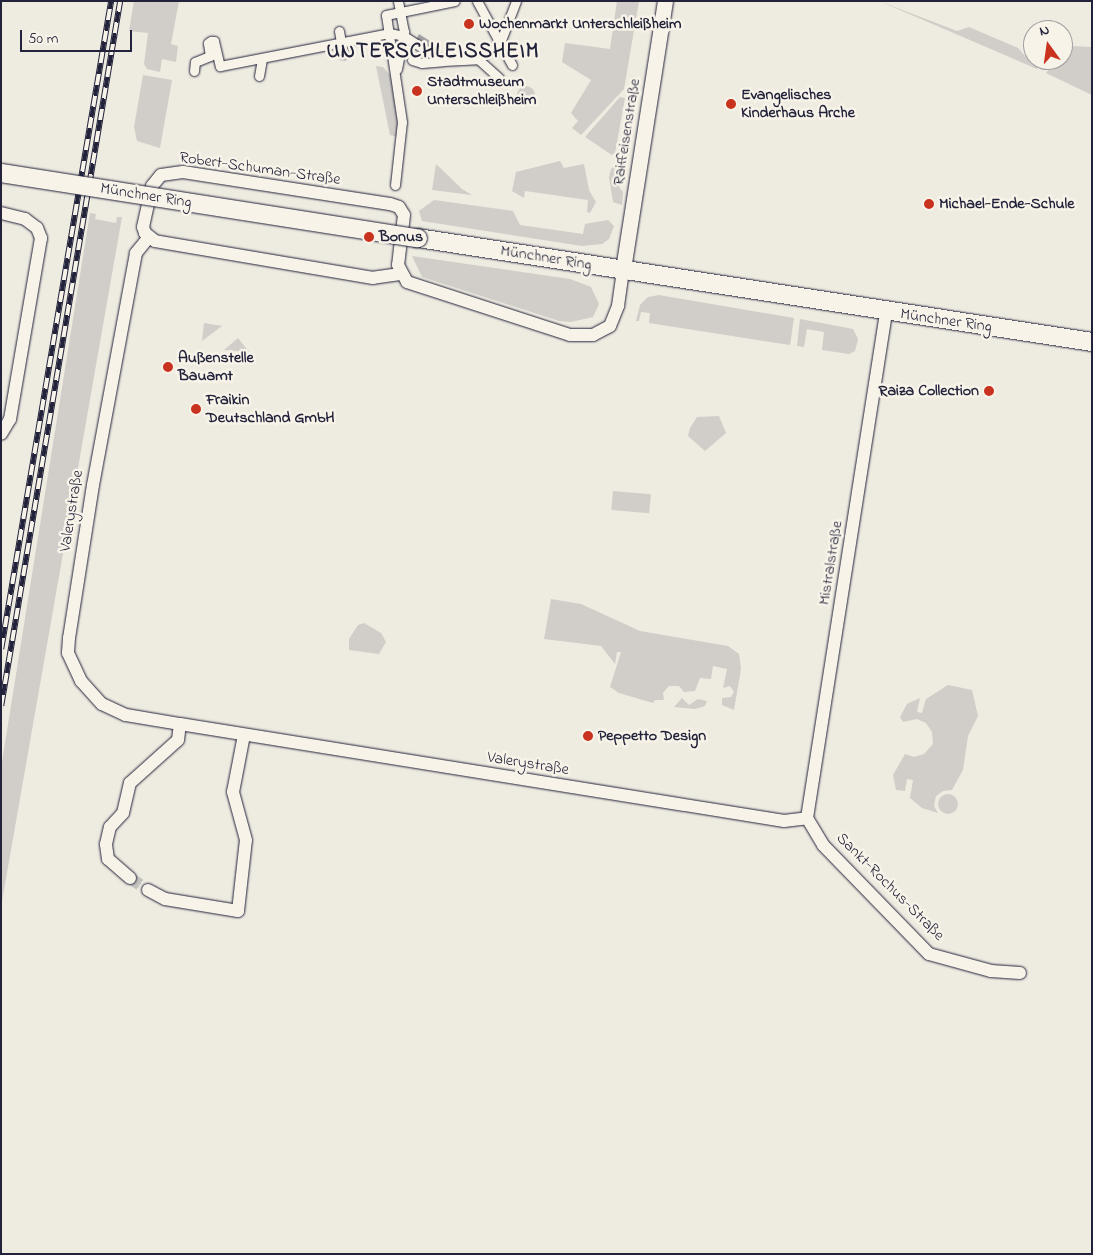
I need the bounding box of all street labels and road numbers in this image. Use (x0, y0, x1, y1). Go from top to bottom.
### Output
street label: Raiffeisenstraße (609, 77, 645, 187)
street label: Robert-Schuman-Straße (178, 148, 342, 190)
street label: Münchner Ring (99, 179, 193, 213)
street label: Münchner Ring (499, 241, 593, 275)
street label: Münchner Ring (899, 305, 993, 337)
street label: Valerystraße (56, 469, 88, 553)
street label: Mistralstraße (815, 519, 847, 607)
street label: Valerystraße (486, 748, 570, 780)
street label: Sankt-Rochus-Straße (832, 829, 948, 945)

